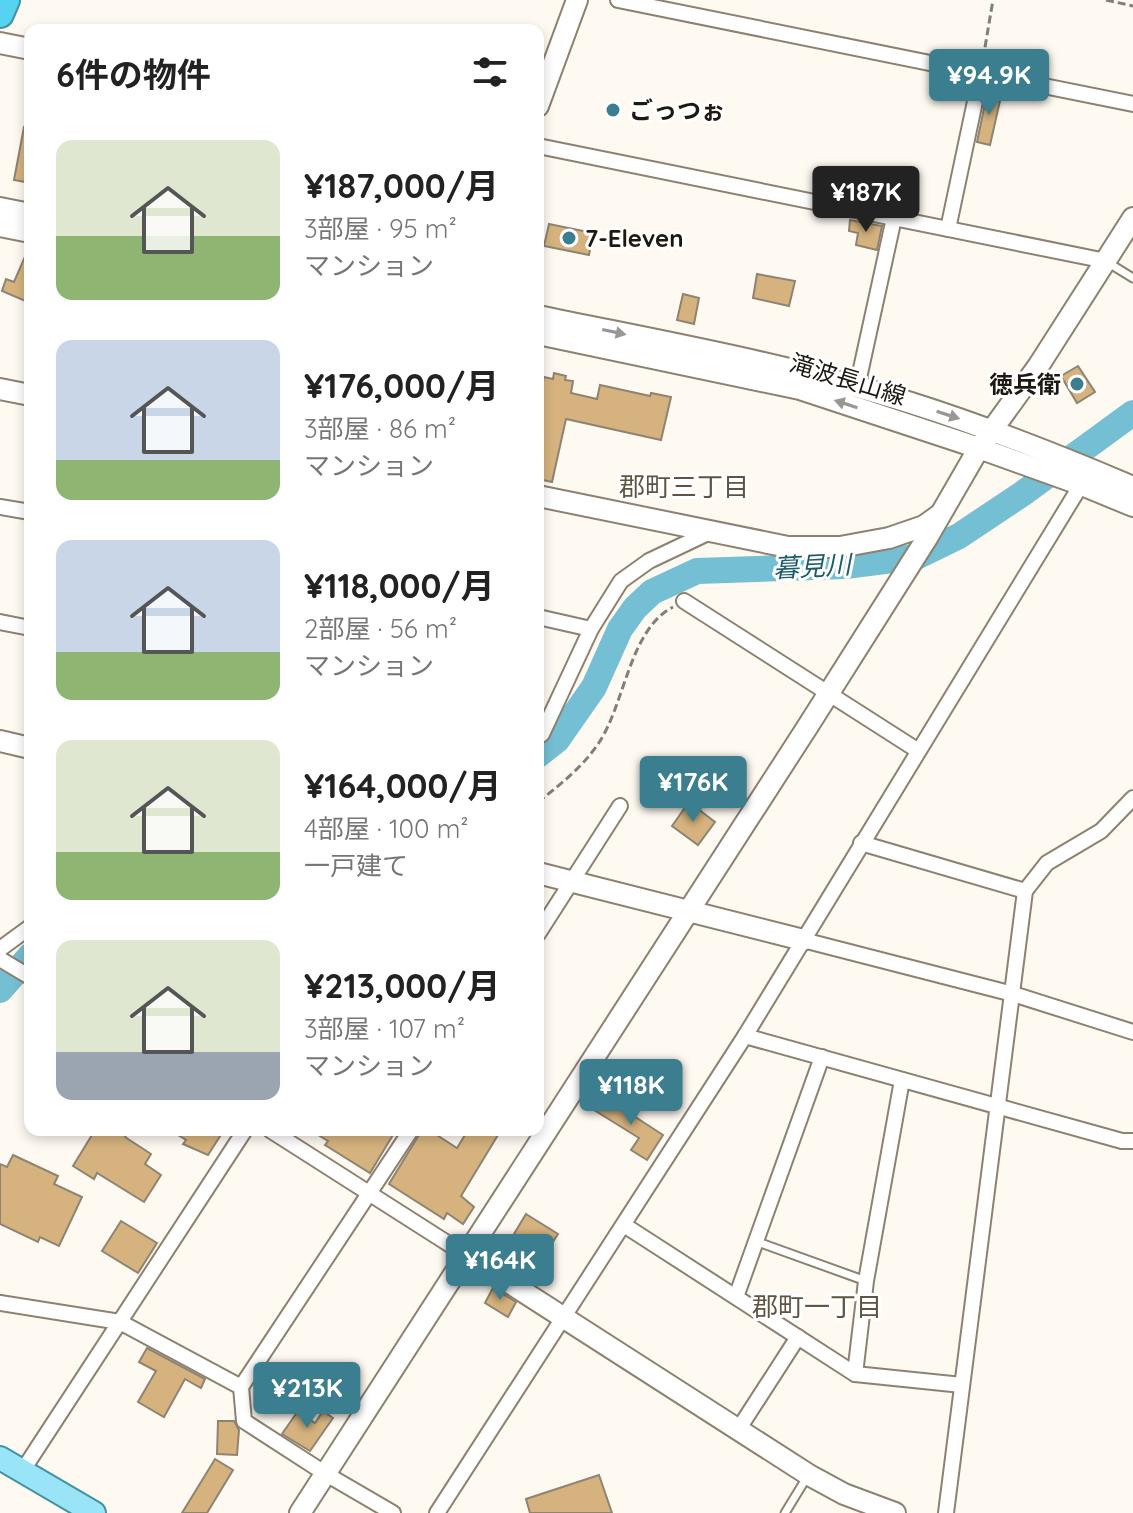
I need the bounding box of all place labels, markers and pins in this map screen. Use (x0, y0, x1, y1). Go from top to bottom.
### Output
pin: ¥94.9K (924, 49, 1054, 117)
place label: ごっつぉ (629, 95, 725, 125)
marker: ごっつぉ (604, 101, 622, 119)
pin: ¥187K (810, 166, 922, 234)
place label: 7-Eleven (585, 223, 684, 253)
marker: 7-Eleven (560, 229, 578, 247)
place label: 徳兵衛 (989, 369, 1061, 399)
marker: 徳兵衛 (1068, 375, 1086, 393)
pin: ¥176K (637, 756, 749, 824)
pin: ¥118K (575, 1059, 687, 1127)
pin: ¥164K (444, 1234, 556, 1302)
pin: ¥213K (251, 1362, 363, 1430)

